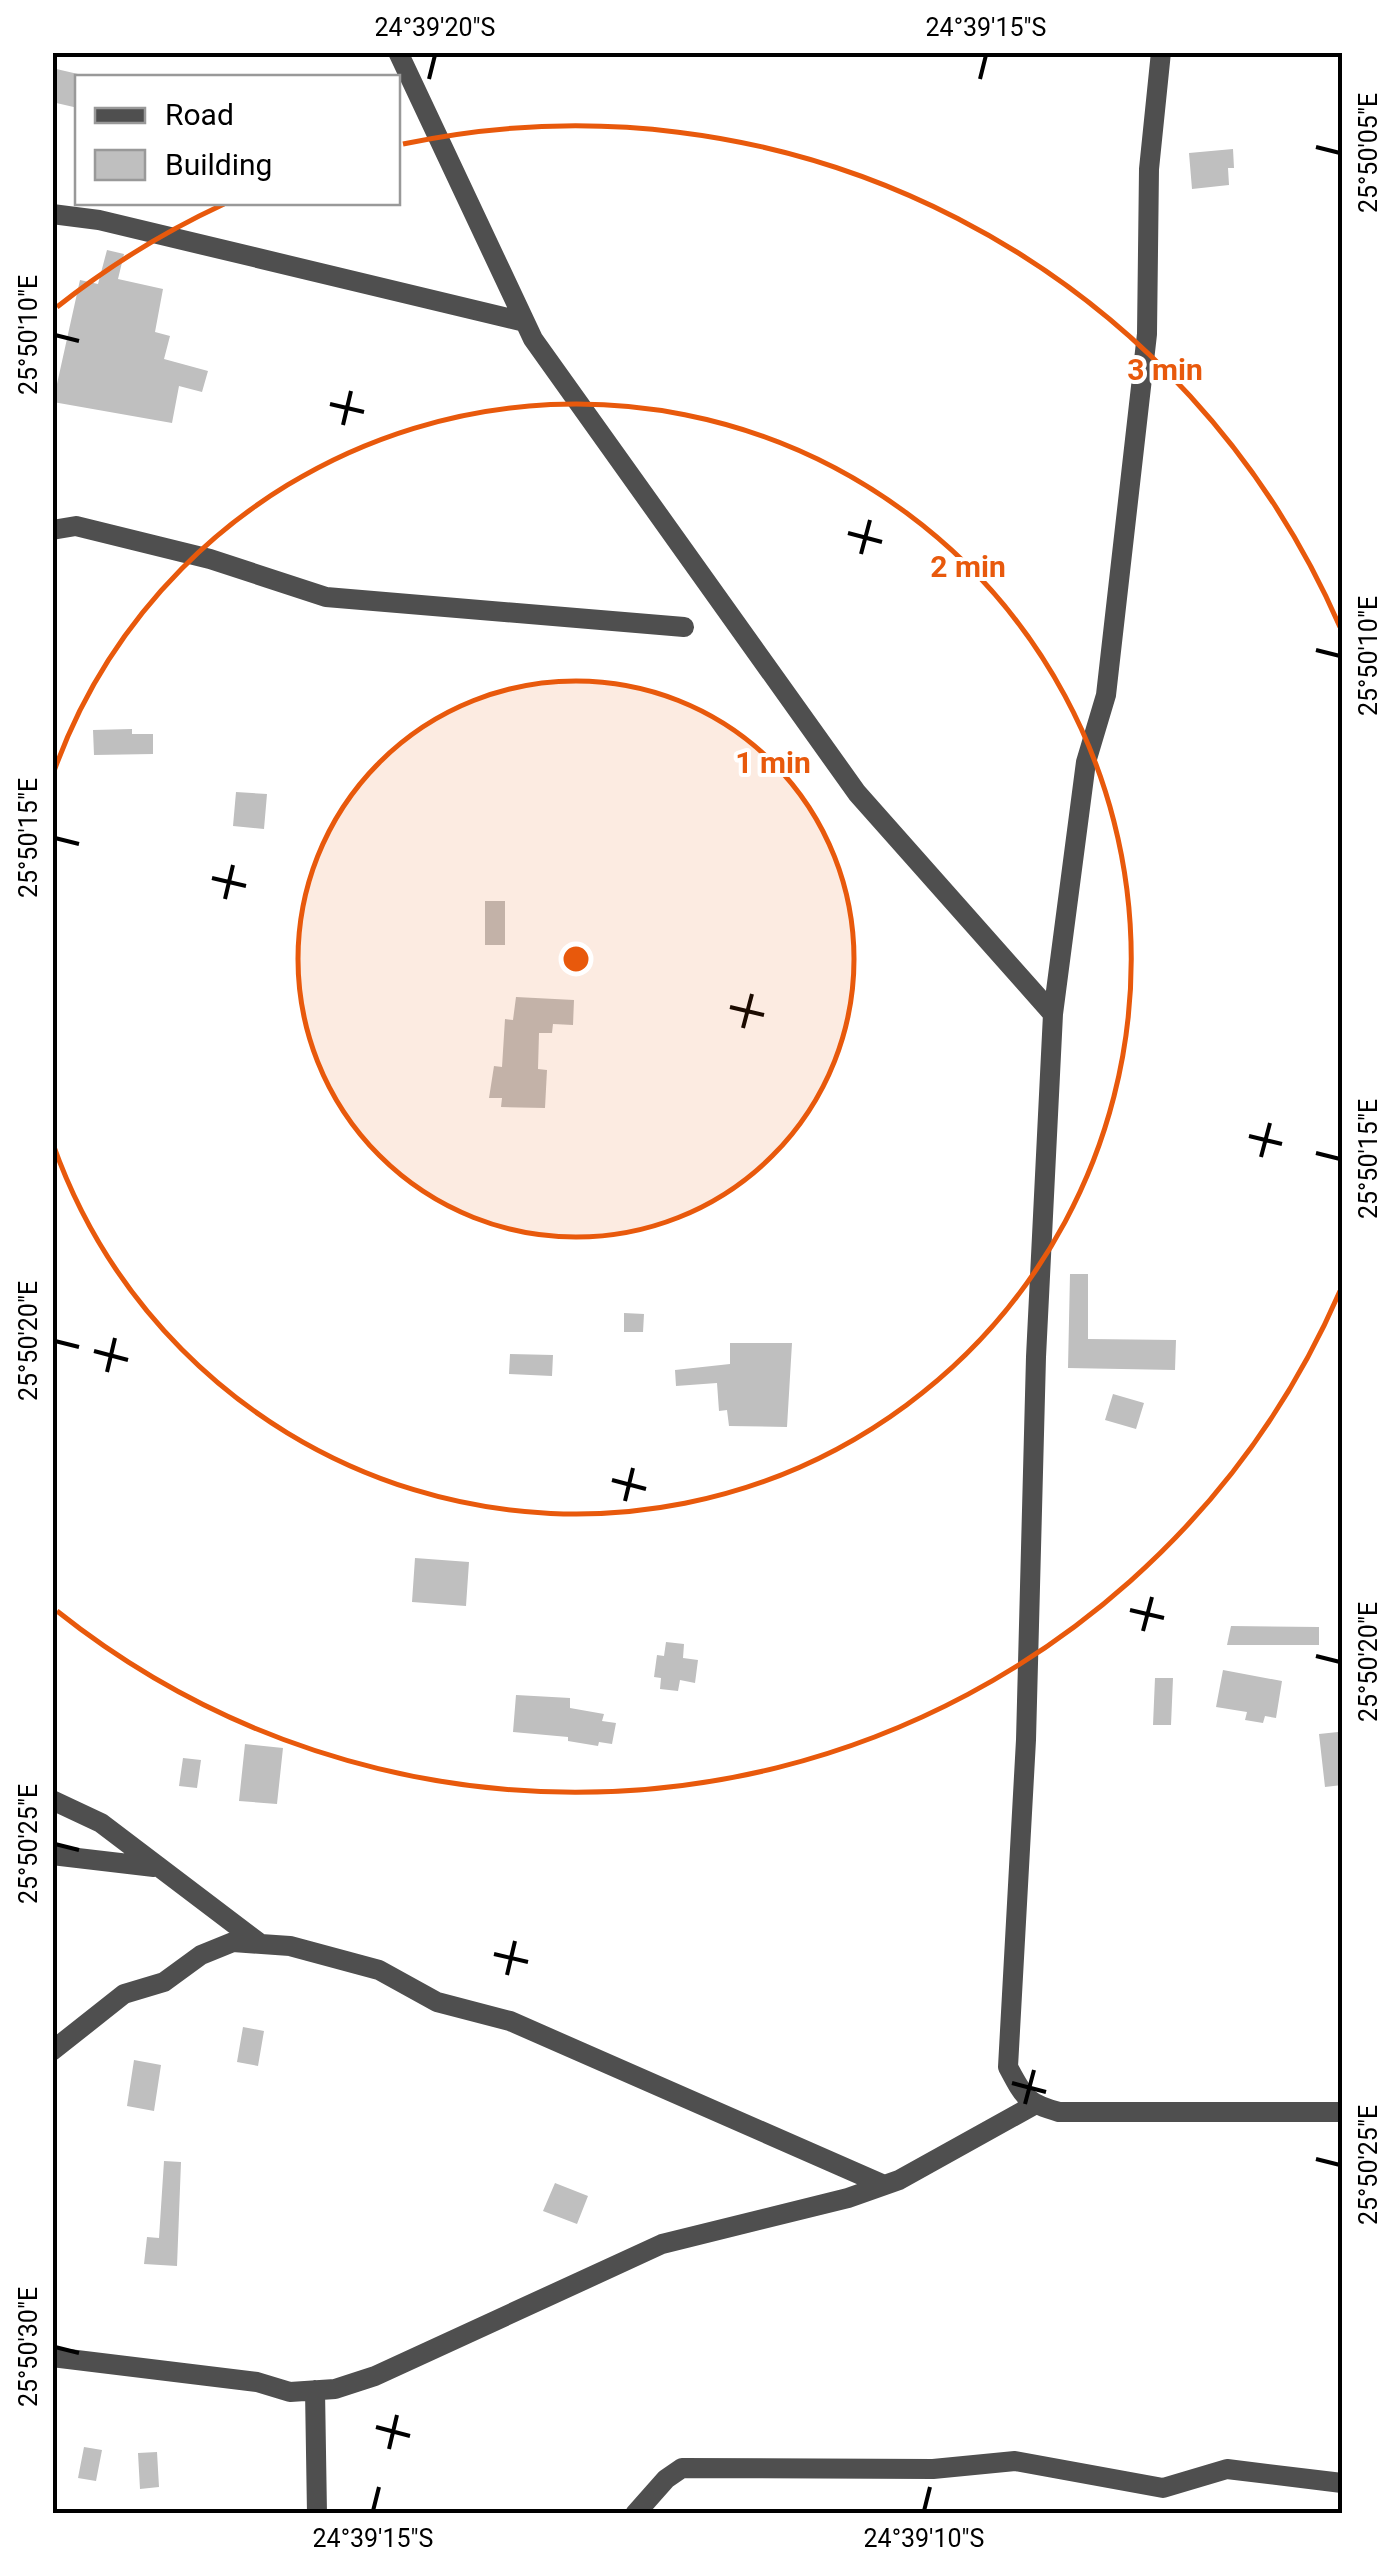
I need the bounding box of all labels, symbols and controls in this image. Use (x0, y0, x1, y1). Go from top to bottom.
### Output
text: 24°39'20"S (375, 13, 495, 42)
text: 24°39'15"S (926, 13, 1046, 42)
legend (75, 75, 400, 205)
text: 25°50'05"E (1354, 93, 1383, 213)
text: Road (165, 97, 234, 132)
text: Building (165, 147, 272, 182)
text: 25°50'10"E (14, 275, 43, 395)
text: 3 min (1127, 352, 1203, 387)
text: 2 min (930, 549, 1006, 584)
text: 25°50'10"E (1354, 596, 1383, 716)
text: 1 min (735, 745, 811, 780)
text: 25°50'15"E (14, 778, 43, 898)
centre of rings (558, 941, 594, 977)
text: 25°50'15"E (1354, 1099, 1383, 1219)
text: 25°50'20"E (14, 1281, 43, 1401)
text: 25°50'20"E (1354, 1602, 1383, 1722)
text: 25°50'25"E (14, 1784, 43, 1904)
text: 25°50'25"E (1354, 2105, 1383, 2225)
text: 25°50'30"E (14, 2287, 43, 2407)
text: 24°39'15"S (313, 2524, 433, 2553)
text: 24°39'10"S (864, 2524, 984, 2553)

